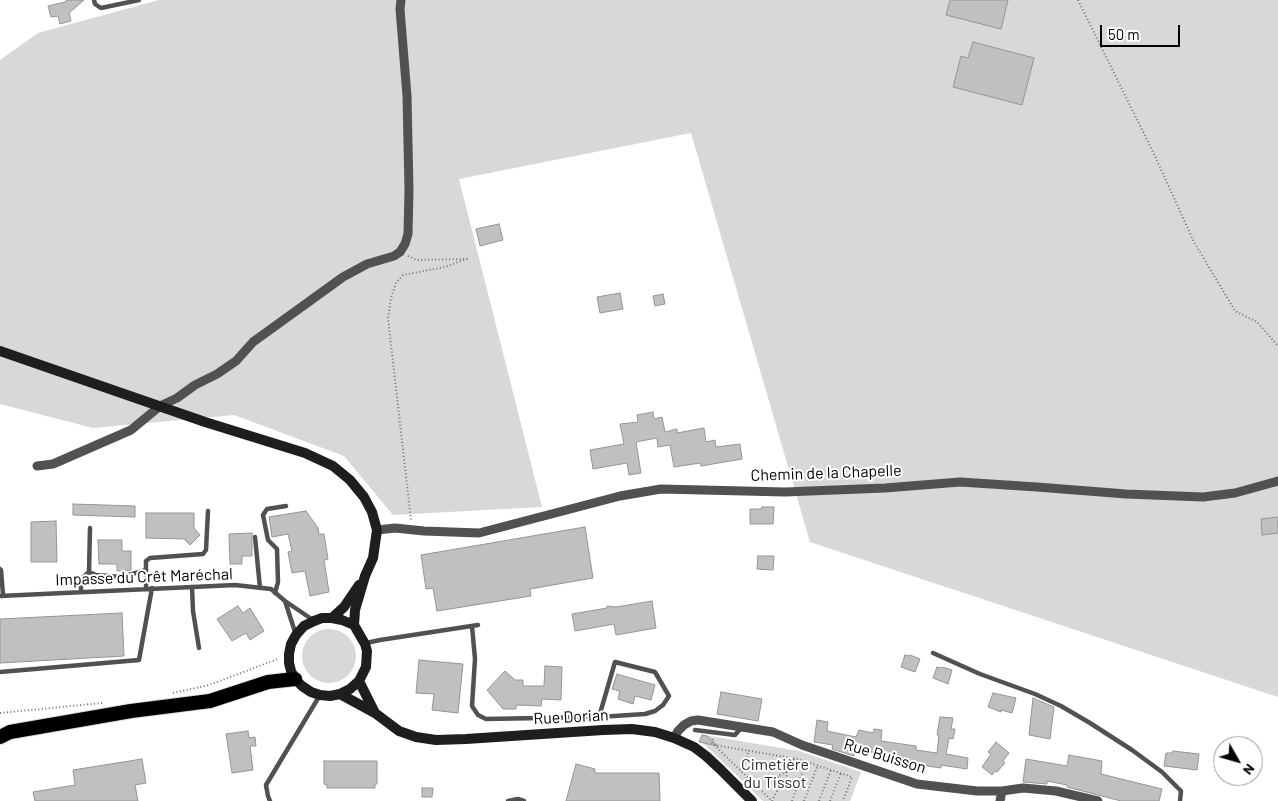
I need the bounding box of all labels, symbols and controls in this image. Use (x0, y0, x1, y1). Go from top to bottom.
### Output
scale bar (1103, 15, 1183, 47)
text: 50 m (1108, 25, 1140, 43)
street label: Chemin de la Chapelle (750, 461, 902, 485)
street label: Impasse du Crêt Maréchal (55, 564, 233, 590)
street label: Rue Dorian (533, 705, 609, 729)
street label: Rue Buisson (842, 734, 928, 778)
north arrow (1213, 736, 1263, 786)
park label: Cimetière du Tissot (741, 755, 809, 793)
text: N (1240, 761, 1259, 779)

